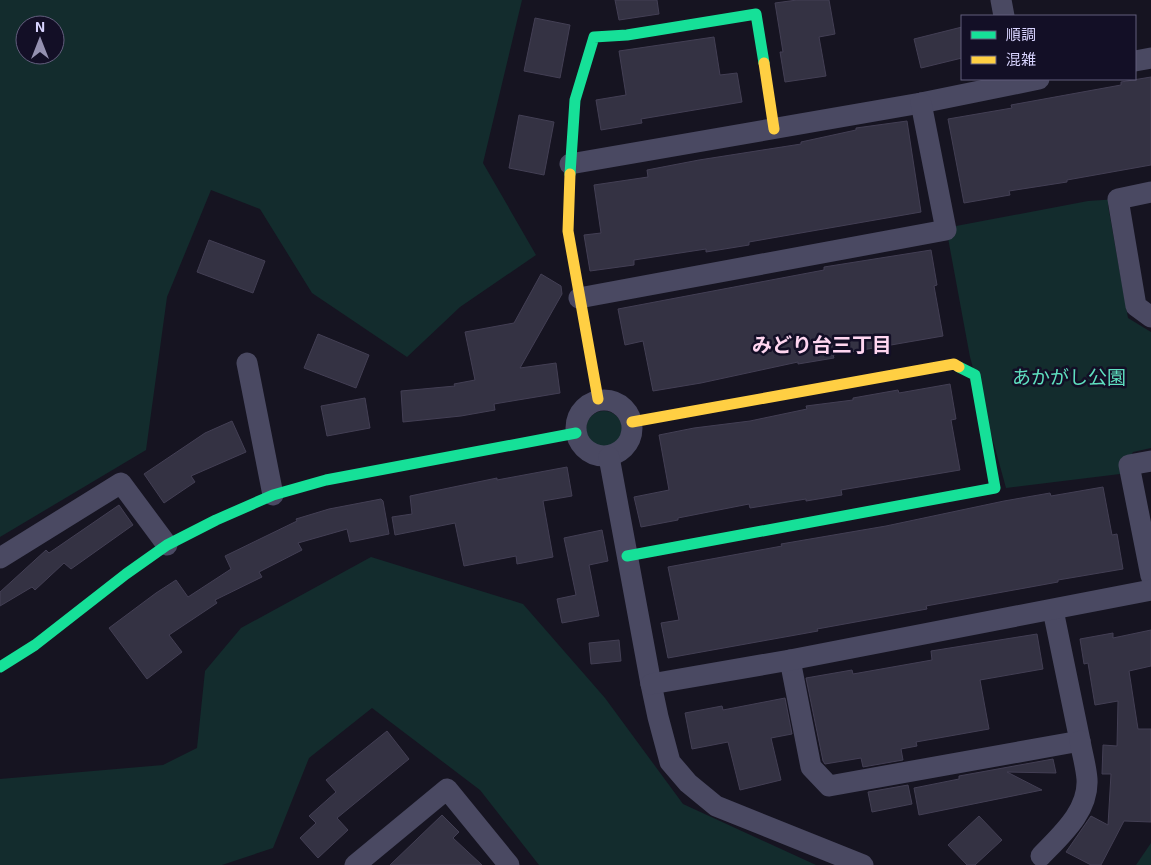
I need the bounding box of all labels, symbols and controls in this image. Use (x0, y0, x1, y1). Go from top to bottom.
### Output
north arrow (15, 15, 65, 65)
legend (961, 15, 1136, 80)
text: N (35, 18, 45, 35)
text: 順調 (1006, 25, 1036, 43)
text: 混雑 (1006, 50, 1036, 68)
district label: みどり台三丁目 (752, 332, 892, 356)
park label: あかがし公園 (1012, 365, 1126, 388)

